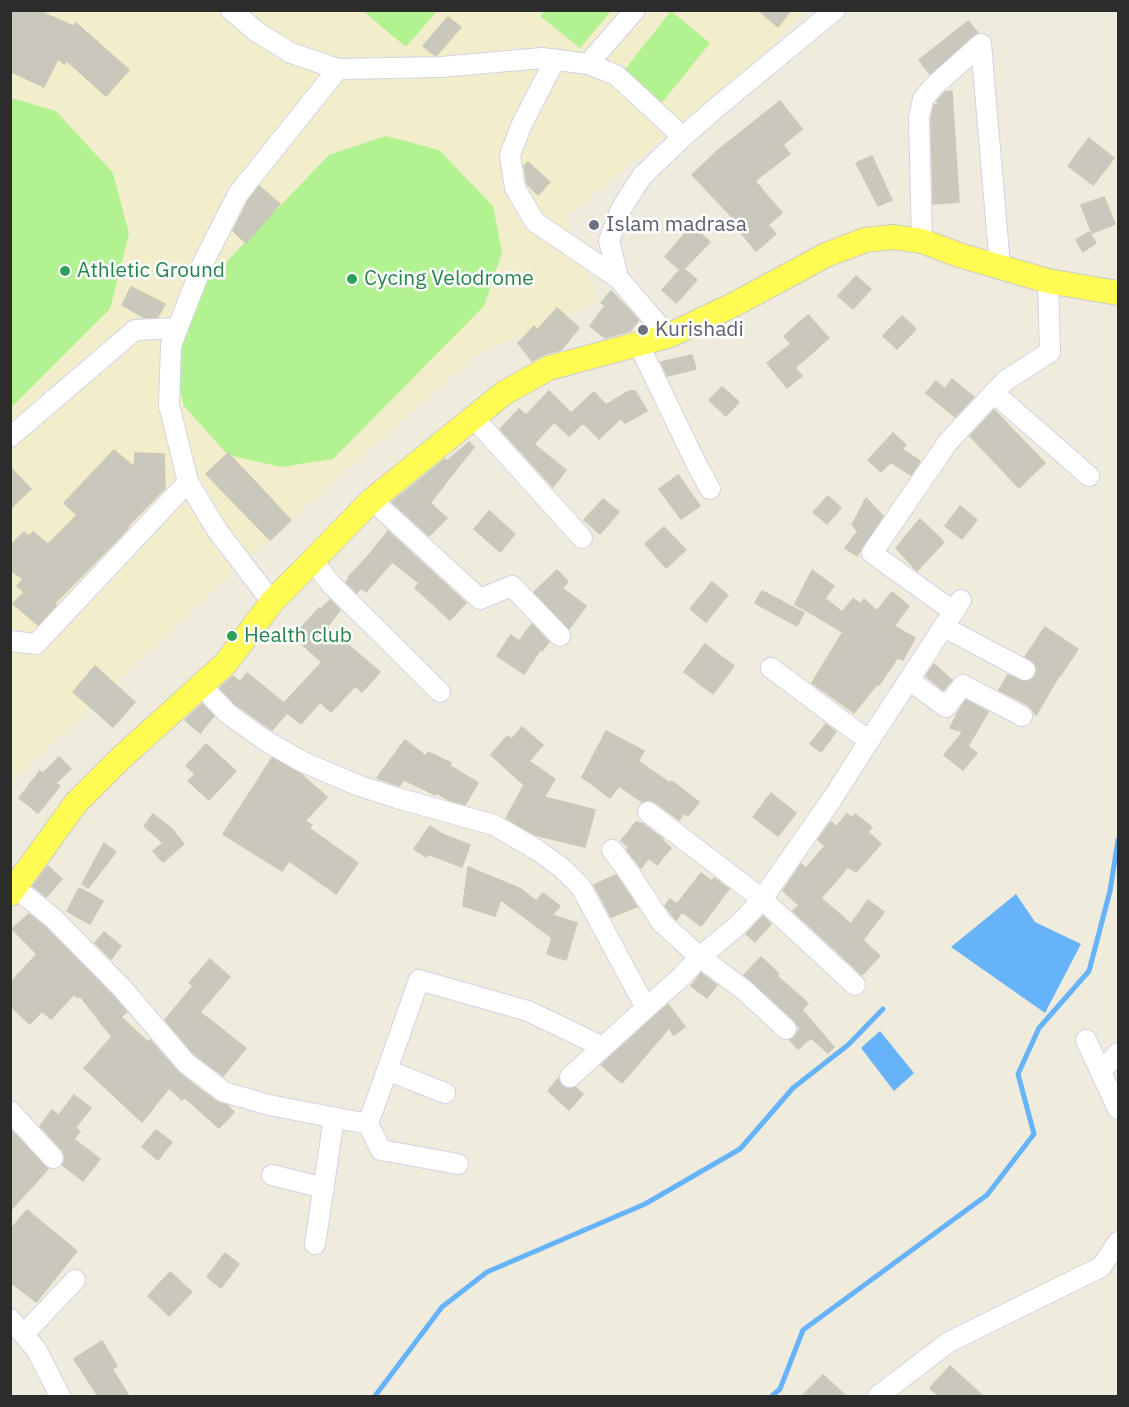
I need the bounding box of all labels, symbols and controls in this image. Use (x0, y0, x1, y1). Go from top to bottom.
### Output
place label: Islam madrasa (606, 212, 747, 238)
marker: Islam madrasa (587, 218, 601, 232)
place label: Athletic Ground (77, 258, 225, 284)
marker: Athletic Ground (58, 264, 72, 278)
place label: Cycing Velodrome (364, 266, 534, 292)
marker: Cycing Velodrome (345, 272, 359, 286)
place label: Kurishadi (655, 317, 744, 343)
marker: Kurishadi (636, 323, 650, 337)
place label: Health club (244, 623, 352, 649)
marker: Health club (225, 629, 239, 643)

